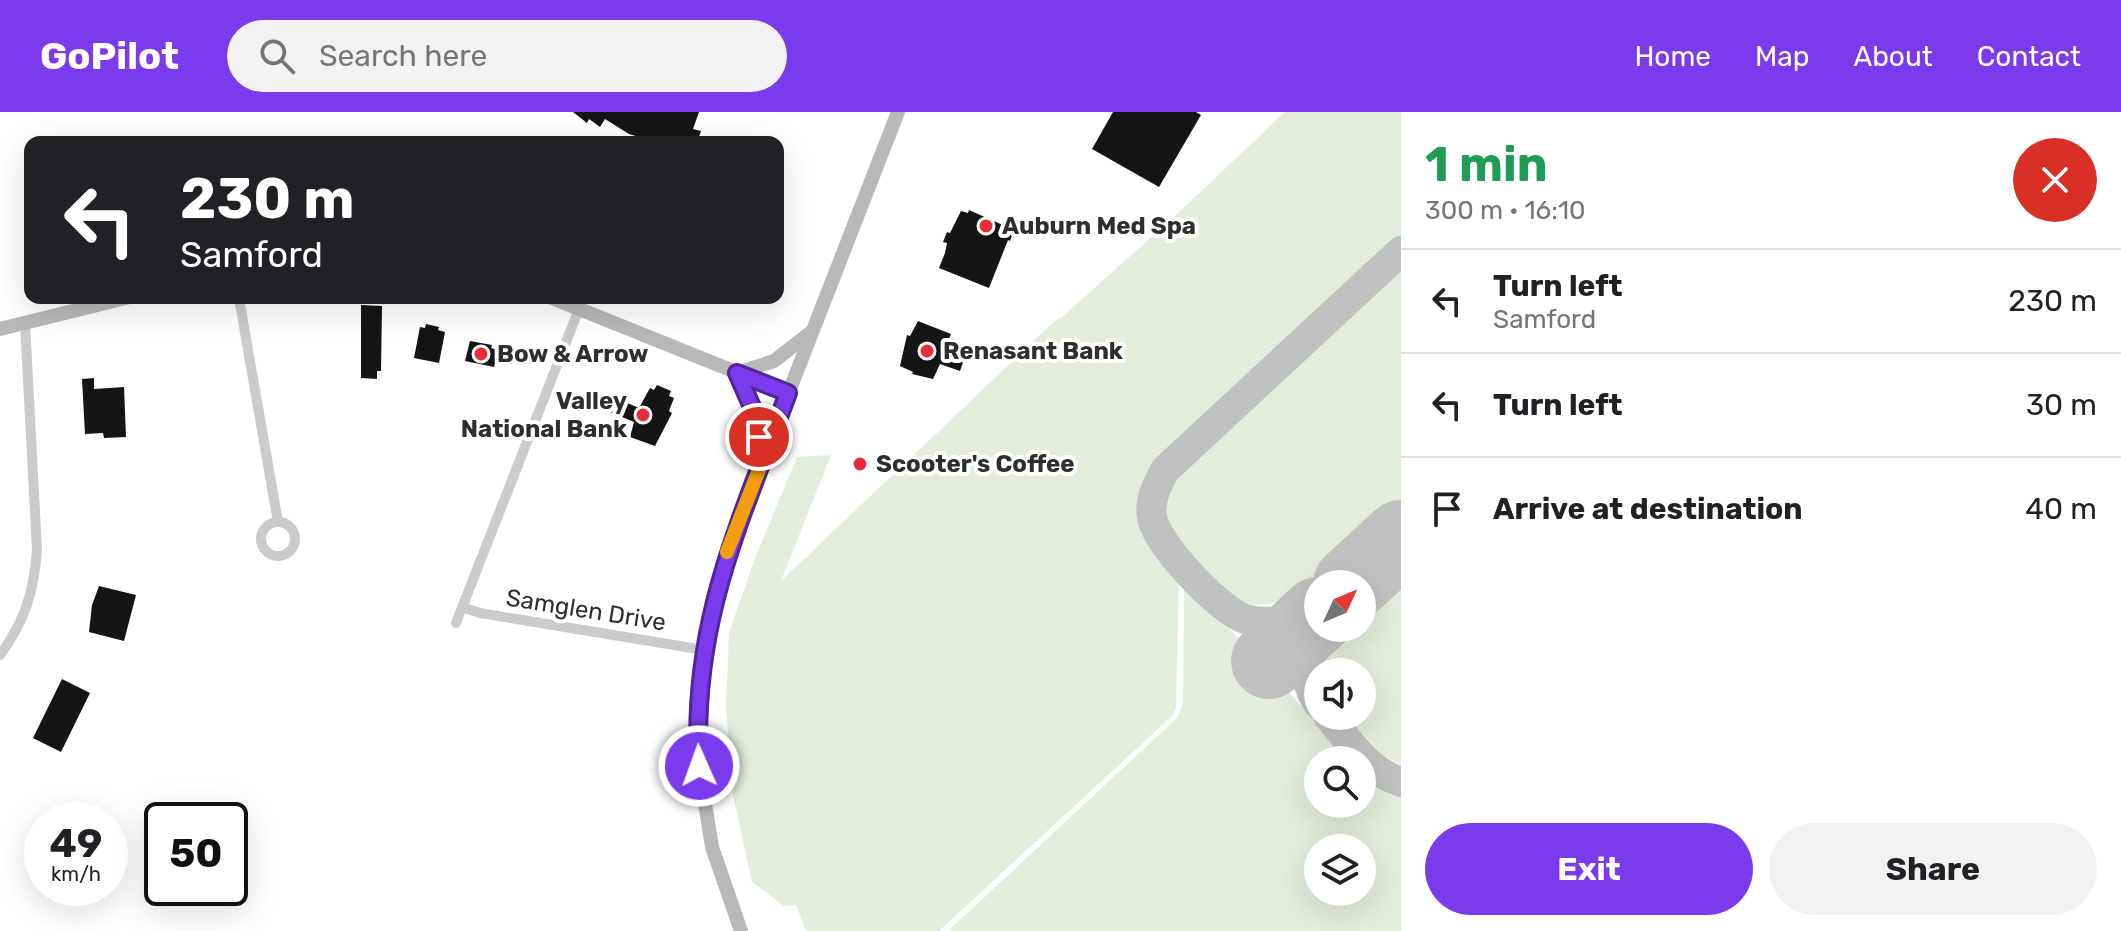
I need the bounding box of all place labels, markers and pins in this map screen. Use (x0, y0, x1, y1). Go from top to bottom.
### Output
place label: Auburn Med Spa (1002, 212, 1196, 240)
marker: Auburn Med Spa (977, 217, 995, 235)
place label: Renasant Bank (943, 337, 1123, 365)
place label: Bow & Arrow (497, 340, 648, 368)
marker: Renasant Bank (918, 342, 936, 360)
marker: Bow & Arrow (472, 345, 490, 363)
place label: Valley National Bank (461, 387, 627, 443)
pin (725, 403, 793, 471)
marker: Valley National Bank (634, 406, 652, 424)
place label: Scooter's Coffee (876, 450, 1075, 478)
marker: Scooter's Coffee (851, 455, 869, 473)

